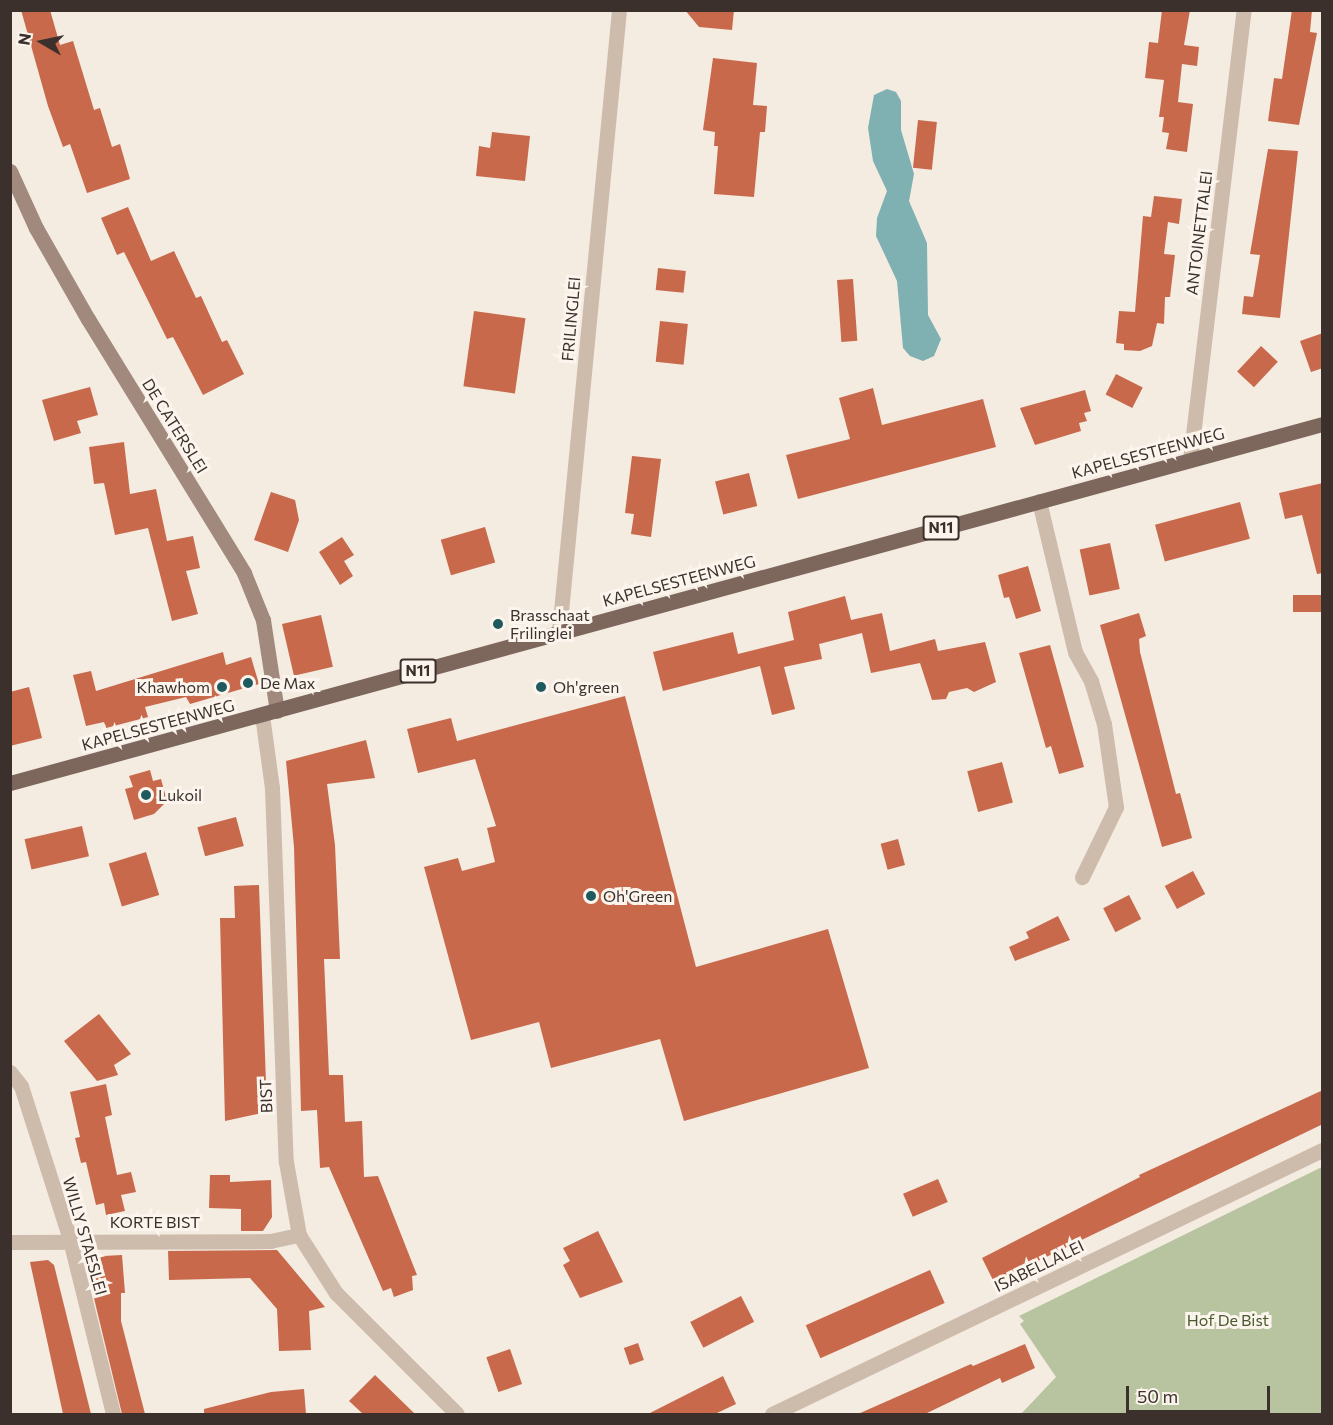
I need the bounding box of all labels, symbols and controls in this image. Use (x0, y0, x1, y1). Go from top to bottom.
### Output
north arrow (12, 12, 72, 72)
text: N (13, 32, 34, 47)
street label: ANTOINETTALEI (1182, 170, 1216, 296)
street label: FRILINGLEI (558, 276, 584, 362)
street label: DE CATERSLEI (138, 375, 212, 477)
street label: KAPELSESTEENWEG (1070, 423, 1226, 483)
road number: N11 (922, 516, 960, 540)
street label: KAPELSESTEENWEG (601, 551, 757, 611)
place label: Brasschaat Frilinglei (510, 605, 590, 643)
marker: Brasschaat Frilinglei (491, 617, 505, 631)
road number: N11 (398, 659, 438, 683)
place label: De Max (260, 673, 315, 693)
marker: De Max (241, 676, 255, 690)
place label: Khawhom (136, 677, 210, 697)
place label: Oh'green (553, 677, 619, 697)
marker: Khawhom (215, 680, 229, 694)
marker: Oh'green (534, 680, 548, 694)
street label: KAPELSESTEENWEG (80, 695, 236, 755)
place label: Lukoil (158, 785, 202, 805)
marker: Lukoil (139, 788, 153, 802)
place label: Oh'Green (603, 886, 672, 906)
marker: Oh'Green (584, 889, 598, 903)
street label: BIST (256, 1079, 276, 1113)
street label: WILLY STAESLEI (59, 1175, 111, 1297)
street label: KORTE BIST (110, 1212, 200, 1232)
street label: ISABELLALEI (991, 1236, 1087, 1296)
park label: Hof De Bist (1187, 1310, 1269, 1330)
scale bar (1129, 1374, 1273, 1412)
text: 50 m (1137, 1385, 1178, 1407)

